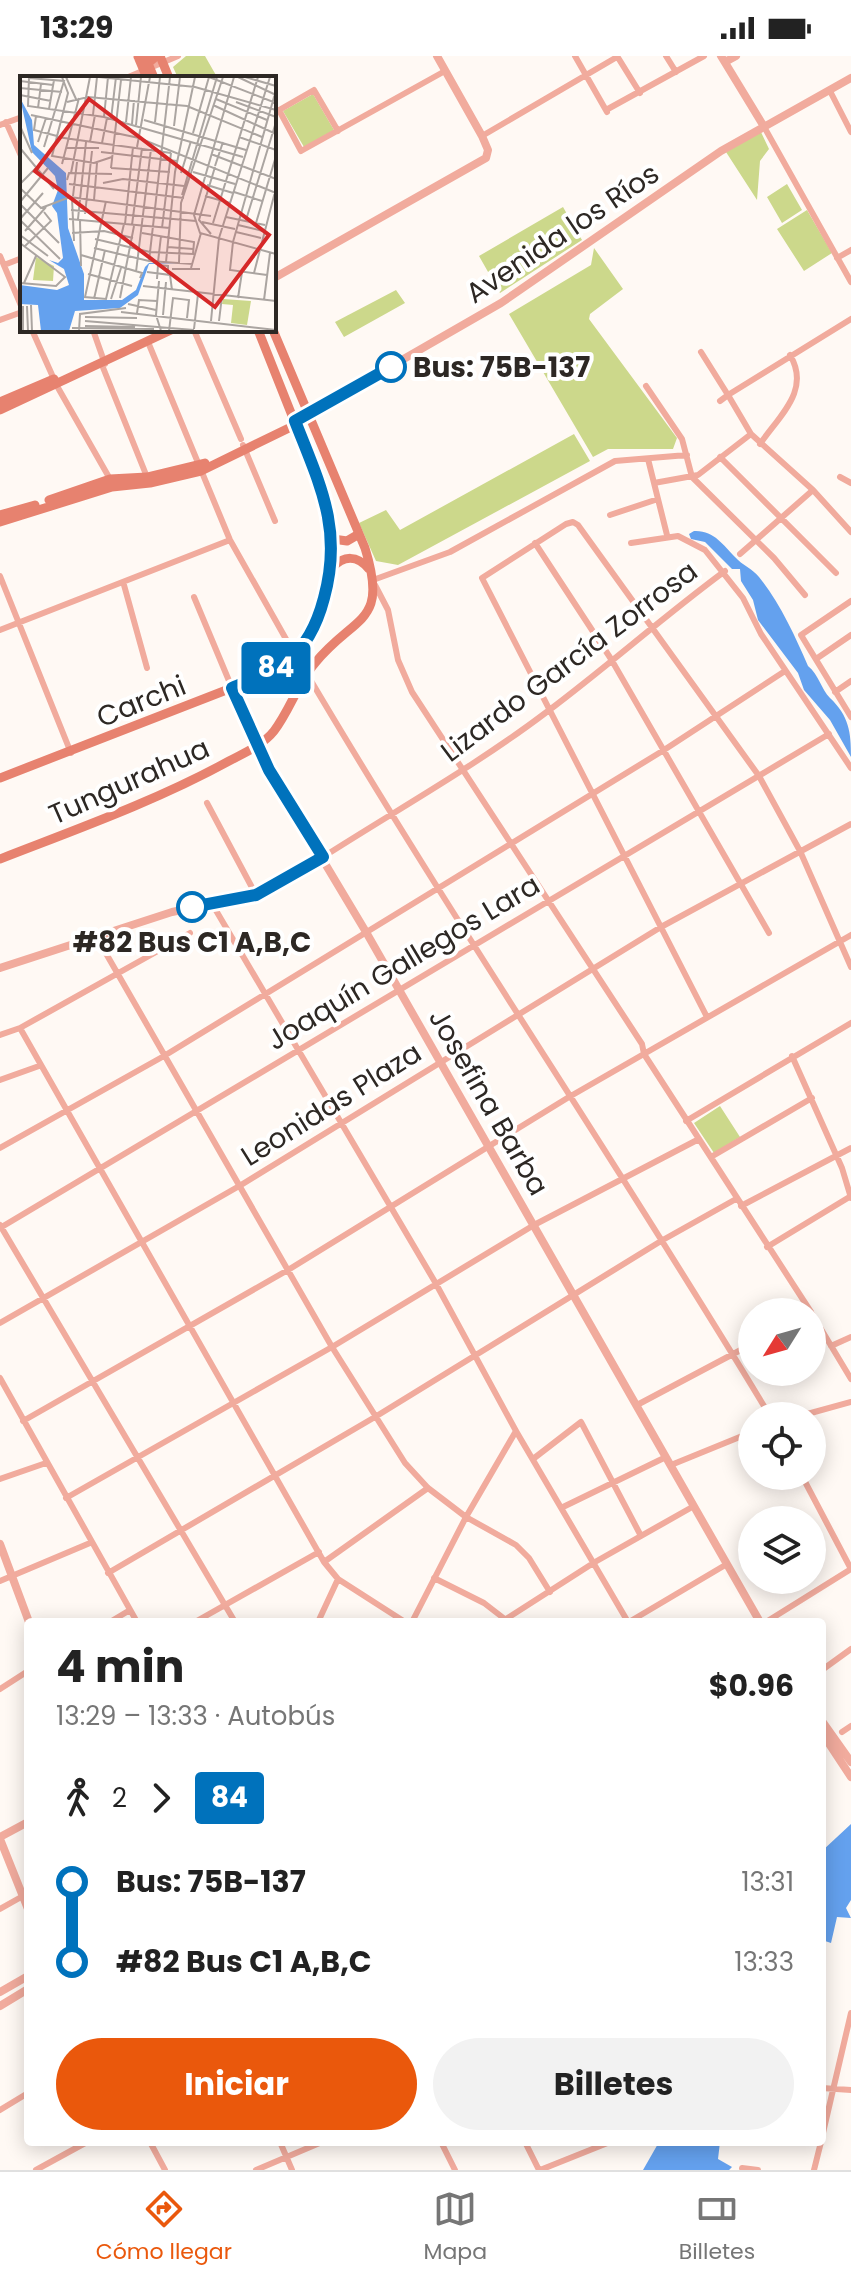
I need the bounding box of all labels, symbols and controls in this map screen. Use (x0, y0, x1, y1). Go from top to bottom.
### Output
text: 13:29 (40, 6, 114, 49)
inset map (20, 76, 276, 332)
street label: Avenida los Ríos (458, 154, 667, 313)
place label: Bus: 75B-137 (413, 348, 590, 387)
marker: Bus: 75B-137 (376, 352, 406, 382)
street label: Lizardo García Zorrosa (433, 552, 706, 771)
line badge: 84 (240, 642, 312, 694)
text: 84 (257, 648, 295, 687)
street label: Carchi (91, 666, 192, 737)
street label: Tungurahua (43, 729, 216, 834)
street label: Joaquín Gallegos Lara (259, 865, 547, 1059)
marker: #82 Bus C1 A,B,C (177, 892, 207, 922)
place label: #82 Bus C1 A,B,C (73, 923, 311, 962)
street label: Josefina Barba (419, 1002, 558, 1203)
street label: Leonidas Plaza (234, 1033, 429, 1176)
north arrow (738, 1298, 826, 1386)
map controls (738, 1298, 826, 1594)
button: locate (738, 1402, 826, 1490)
button: layers (738, 1506, 826, 1594)
text: 4 min (56, 1636, 184, 1697)
text: $0.96 (709, 1664, 794, 1707)
text: 13:29 – 13:33 · Autobús (56, 1698, 335, 1734)
icon: walk (56, 1776, 100, 1820)
icon: forward (139, 1776, 183, 1820)
text: 84 (211, 1778, 248, 1817)
text: 2 (112, 1780, 127, 1816)
text: Bus: 75B-137 (116, 1860, 306, 1903)
text: 13:31 (741, 1864, 794, 1900)
text: #82 Bus C1 A,B,C (116, 1940, 372, 1983)
text: 13:33 (734, 1944, 794, 1980)
button: Iniciar (56, 2038, 417, 2130)
button: Billetes (433, 2038, 794, 2130)
tab: Cómo llegar (96, 2187, 232, 2268)
tab: Mapa (424, 2187, 487, 2268)
tab: Billetes (679, 2187, 755, 2268)

